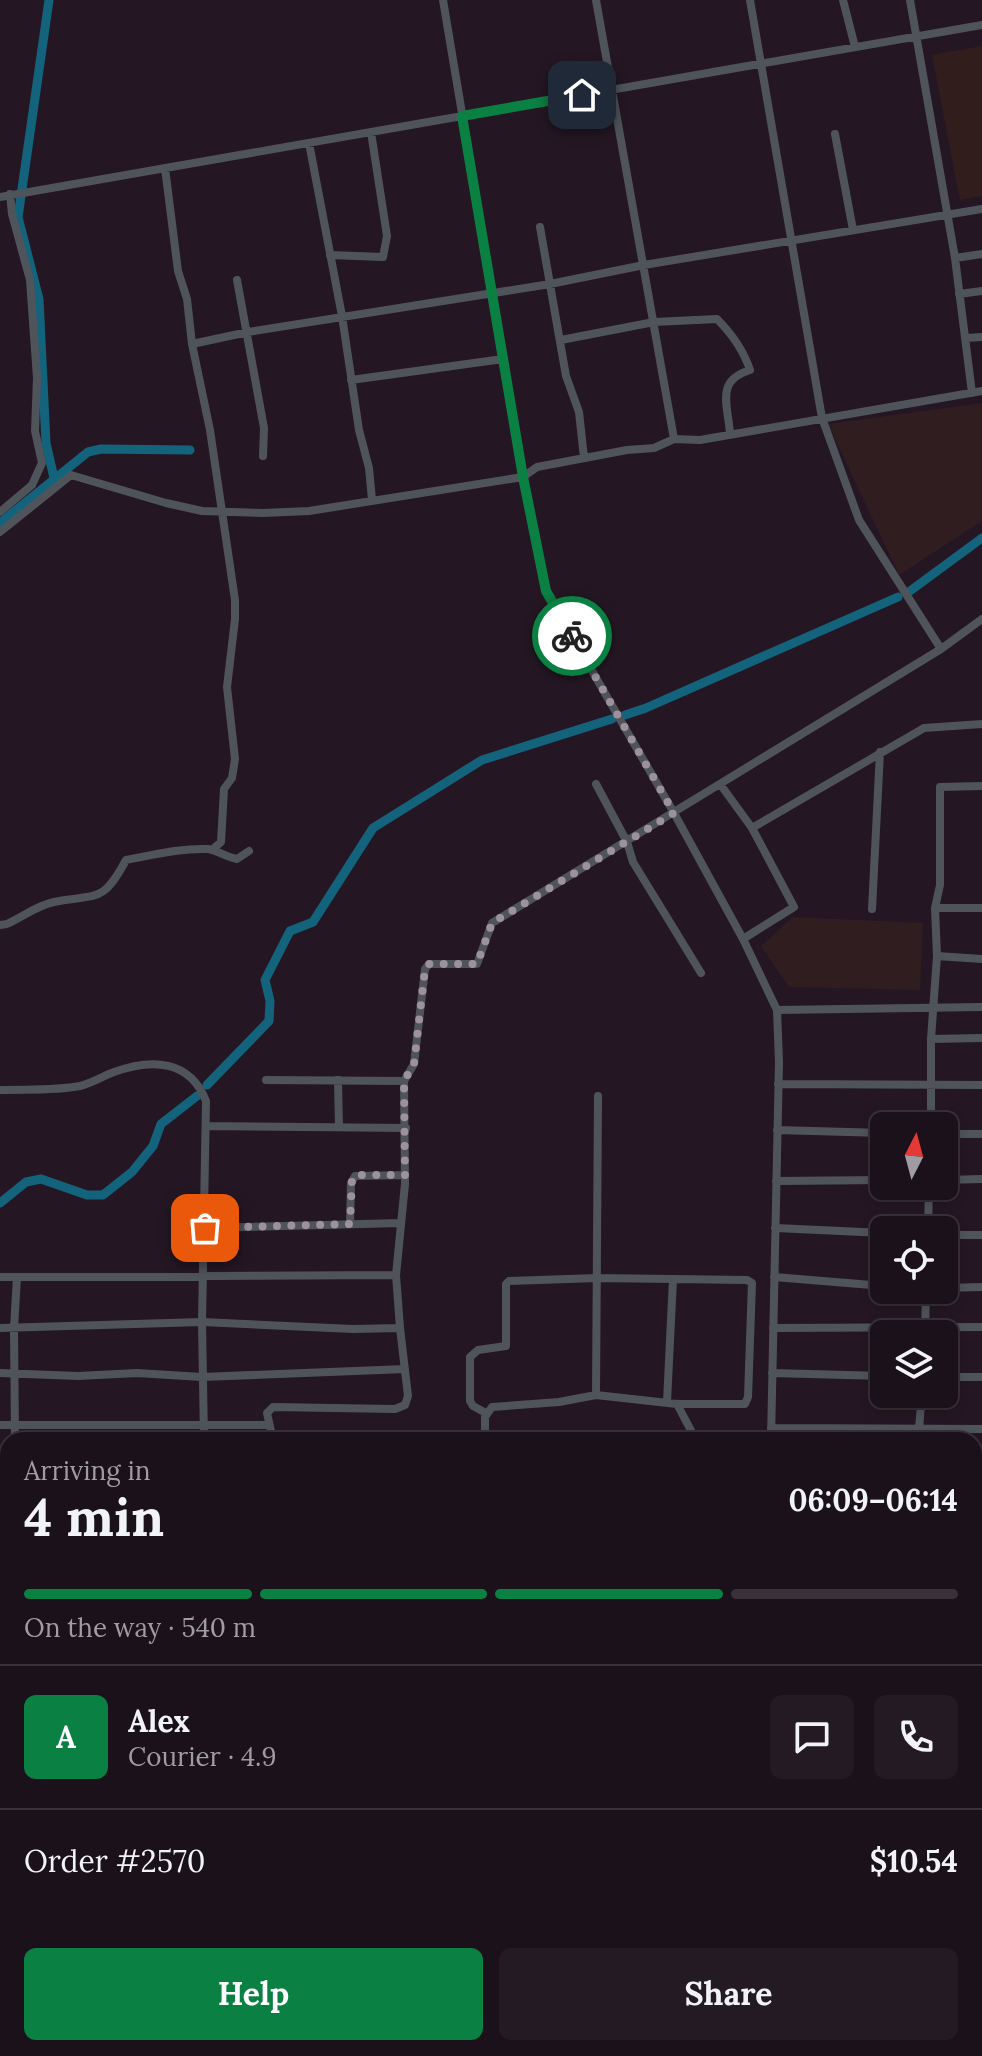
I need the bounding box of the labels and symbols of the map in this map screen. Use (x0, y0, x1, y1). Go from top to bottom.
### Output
pin (548, 61, 616, 129)
courier (532, 596, 612, 676)
north arrow (870, 1112, 958, 1200)
pin (171, 1194, 239, 1262)

